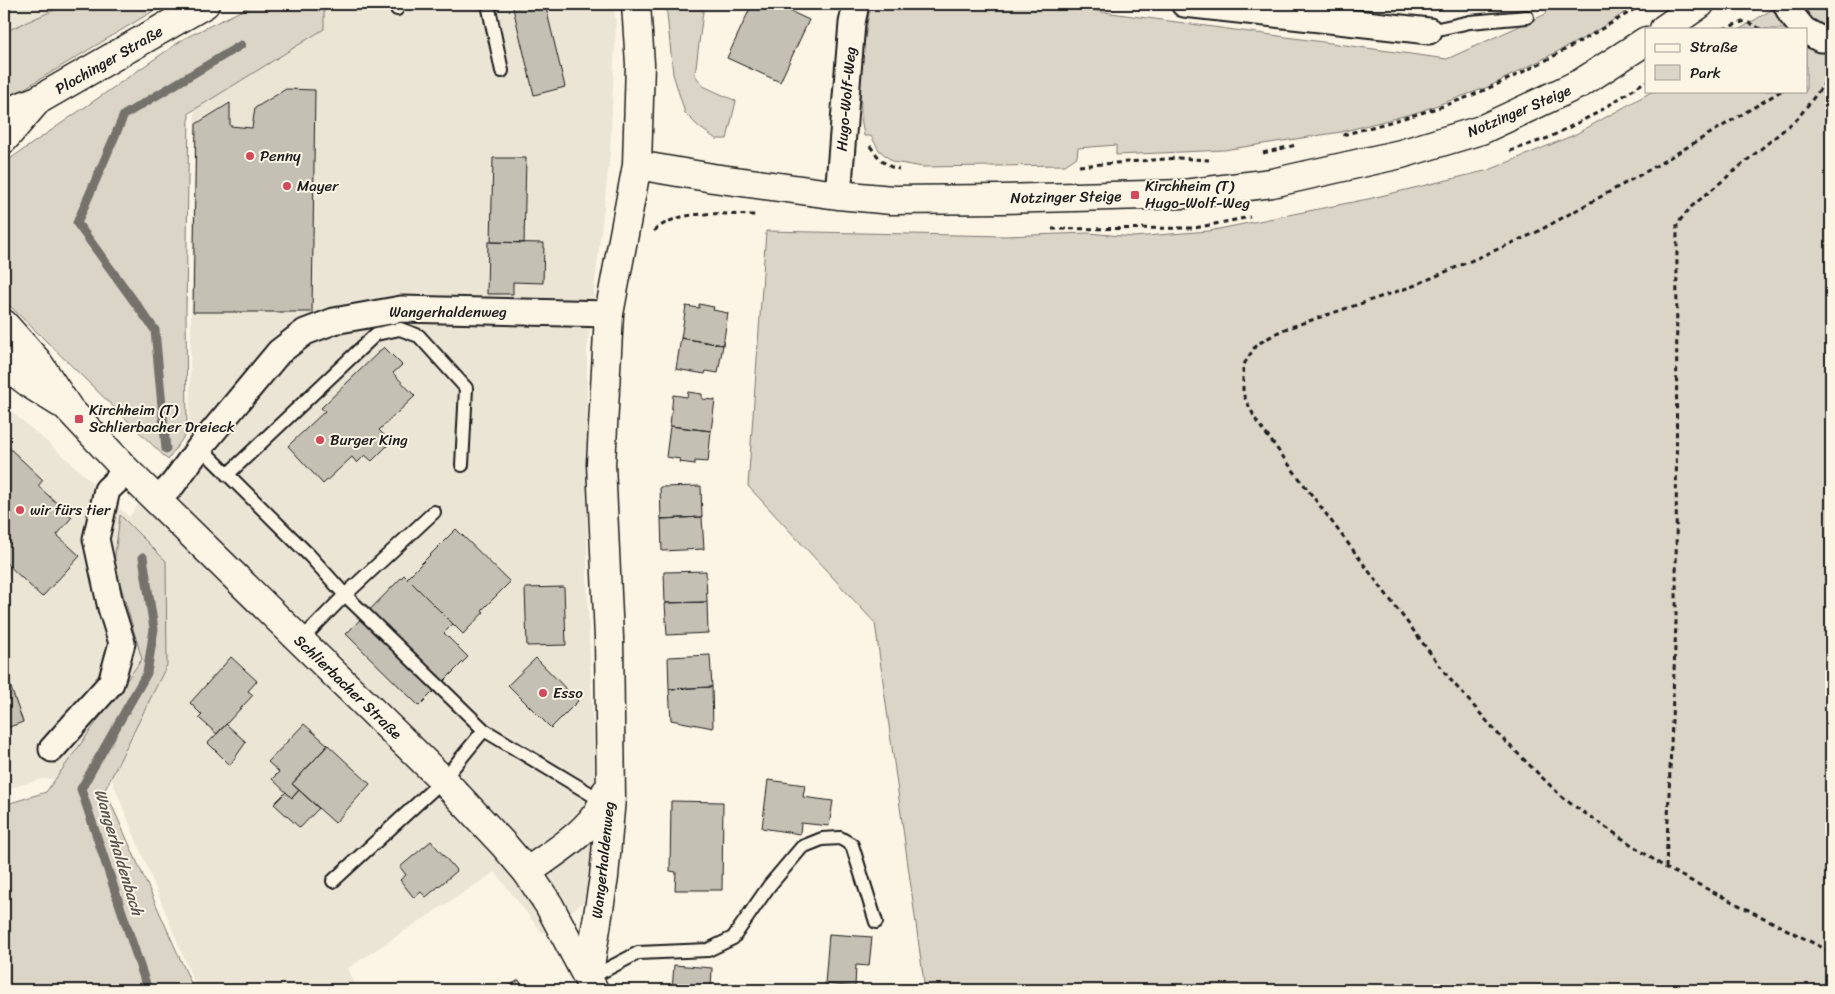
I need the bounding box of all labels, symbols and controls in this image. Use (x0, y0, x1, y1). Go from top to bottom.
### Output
street label: Plochinger Straße (50, 18, 168, 102)
legend (1645, 28, 1808, 92)
text: Straße (1690, 34, 1738, 60)
street label: Hugo-Wolf-Weg (828, 45, 864, 152)
text: Park (1690, 60, 1721, 86)
street label: Notzinger Steige (1463, 77, 1575, 145)
place label: Penny (260, 143, 301, 169)
marker: Penny (244, 150, 256, 162)
place label: Mayer (297, 173, 339, 199)
place label: Kirchheim (T) Hugo-Wolf-Weg (1145, 173, 1250, 216)
marker: Mayer (281, 180, 293, 192)
street label: Notzinger Steige (1010, 183, 1122, 211)
marker: Kirchheim (T) Hugo-Wolf-Weg (1129, 189, 1141, 201)
street label: Wangerhaldenweg (389, 299, 507, 325)
place label: Kirchheim (T) Schlierbacher Dreieck (89, 397, 235, 440)
marker: Kirchheim (T) Schlierbacher Dreieck (73, 413, 85, 425)
place label: Burger King (330, 427, 408, 453)
marker: Burger King (314, 434, 326, 446)
place label: wir fürs tier (30, 497, 111, 523)
marker: wir fürs tier (14, 504, 26, 516)
street label: Schlierbacher Straße (288, 628, 408, 746)
place label: Esso (553, 680, 583, 706)
marker: Esso (537, 687, 549, 699)
water label: Wangerhaldenbach (86, 785, 152, 920)
street label: Wangerhaldenweg (584, 800, 622, 920)

